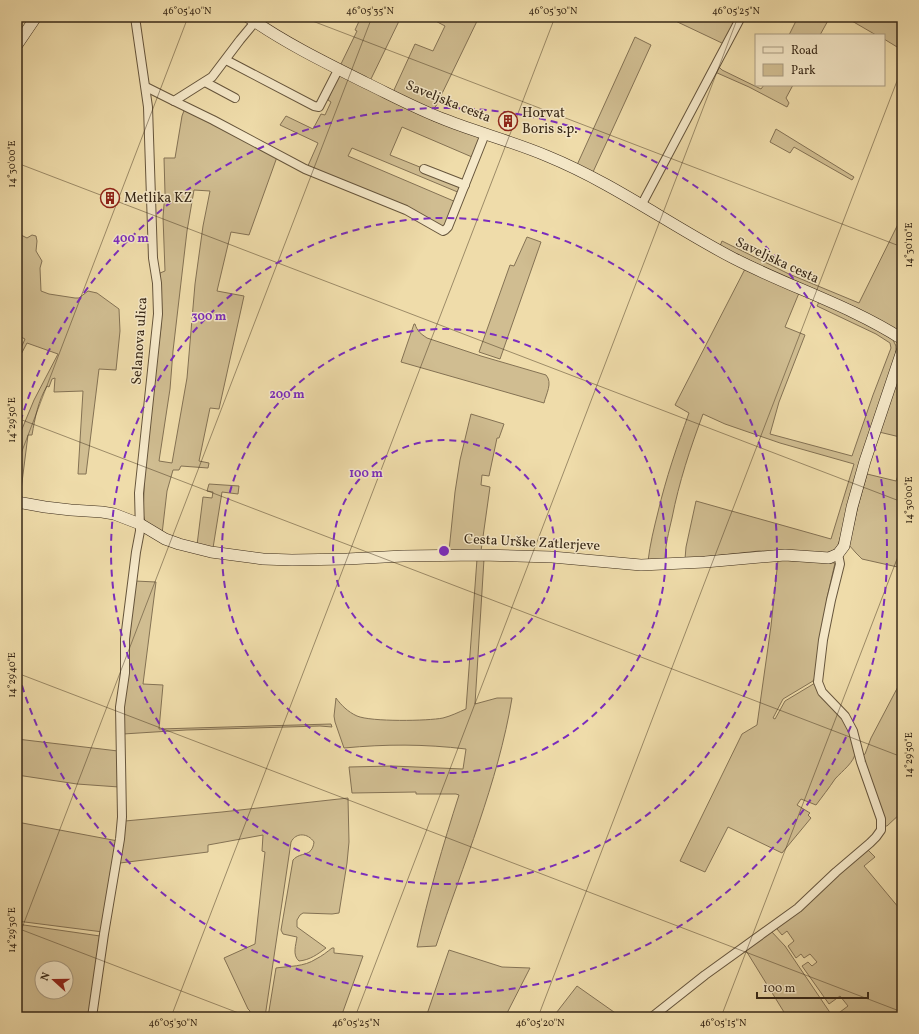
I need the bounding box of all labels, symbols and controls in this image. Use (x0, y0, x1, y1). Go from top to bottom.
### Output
text: 46°05'40"N (163, 4, 212, 18)
text: 46°05'35"N (346, 4, 395, 18)
text: 46°05'30"N (529, 4, 578, 18)
text: 46°05'25"N (712, 4, 761, 18)
legend (755, 34, 885, 86)
text: Road (791, 43, 818, 59)
text: Park (791, 63, 816, 79)
street label: Saveljska cesta (402, 76, 494, 128)
place label: Horvat Boris s.p. (522, 104, 578, 139)
building icon: Horvat Boris s.p. (497, 110, 519, 132)
text: 14°30'00"E (5, 140, 19, 188)
building icon: Metlika KZ (99, 187, 121, 209)
place label: Metlika KZ (124, 189, 192, 208)
text: 14°30'10"E (902, 222, 916, 268)
text: 400 m (113, 231, 149, 247)
street label: Saveljska cesta (732, 233, 822, 289)
street label: Selanova ulica (127, 296, 153, 386)
text: 300 m (192, 309, 227, 325)
text: 200 m (269, 387, 305, 403)
text: 14°29'50"E (5, 397, 19, 443)
text: 100 m (349, 466, 383, 482)
text: 14°30'00"E (902, 476, 916, 524)
street label: Cesta Urške Zatlerjeve (464, 530, 601, 556)
centre of rings (437, 544, 451, 558)
text: 14°29'40"E (5, 652, 19, 698)
text: 14°29'50"E (902, 732, 916, 778)
text: 14°29'30"E (5, 907, 19, 953)
north arrow (34, 960, 74, 1000)
text: N (38, 971, 54, 983)
scale bar (757, 974, 868, 1000)
text: 100 m (763, 981, 796, 997)
text: 46°05'30"N (149, 1016, 198, 1030)
text: 46°05'25"N (332, 1016, 381, 1030)
text: 46°05'20"N (516, 1016, 565, 1030)
text: 46°05'15"N (700, 1016, 747, 1030)

